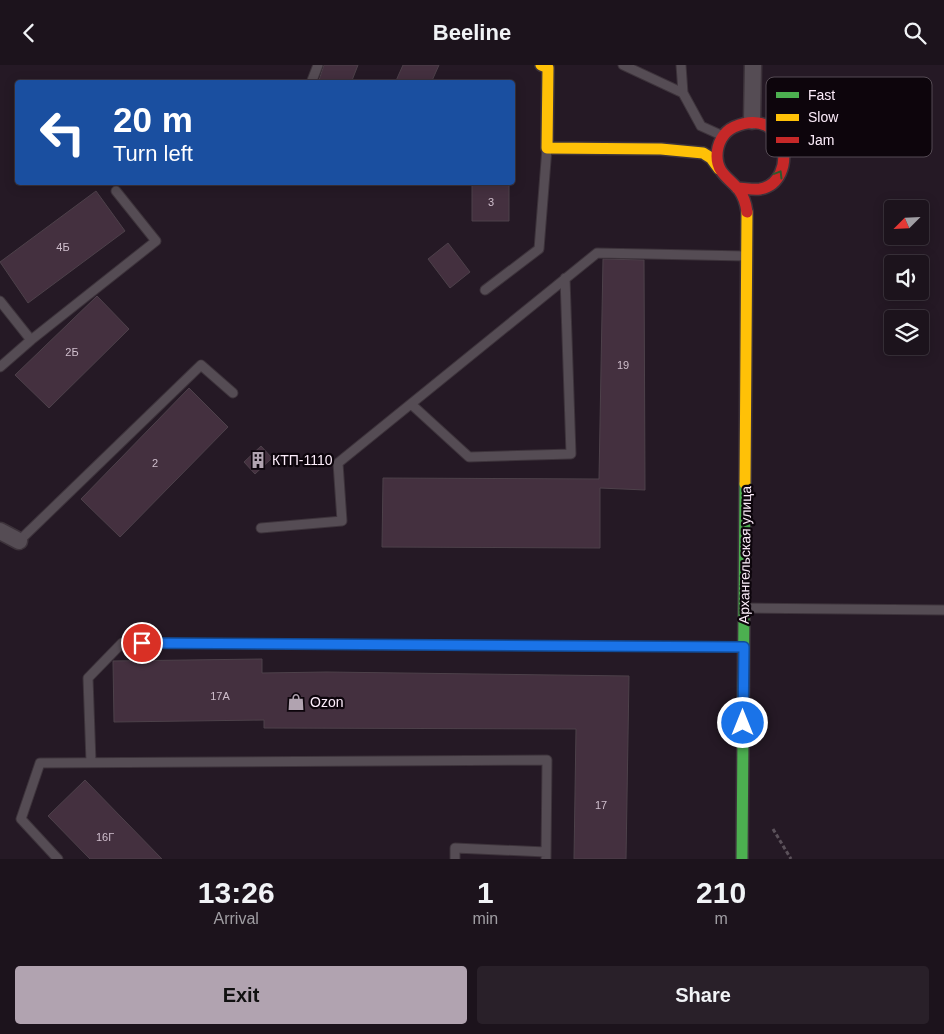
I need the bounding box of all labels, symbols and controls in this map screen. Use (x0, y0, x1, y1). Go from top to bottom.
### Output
icon: back (15, 19, 43, 47)
icon: search (901, 19, 929, 47)
text: Beeline (433, 20, 511, 45)
legend (766, 77, 932, 157)
text: Fast (808, 87, 835, 103)
icon: left (30, 100, 95, 165)
text: 20 m (113, 100, 193, 139)
text: Slow (808, 109, 839, 125)
text: Jam (808, 132, 834, 148)
text: Turn left (113, 141, 193, 166)
one-way arrow (773, 170, 783, 179)
house number: 3 (488, 196, 494, 208)
north arrow (884, 200, 929, 245)
map controls (884, 200, 929, 355)
house number: 4Б (56, 241, 70, 253)
button: sound (884, 255, 929, 300)
button: layers (884, 310, 929, 355)
house number: 2Б (65, 346, 79, 358)
house number: 19 (617, 359, 629, 371)
building icon: КТП-1110 (248, 450, 268, 470)
place label: КТП-1110 (272, 452, 333, 468)
house number: 2 (152, 457, 158, 469)
street label: Архангельская улица (736, 486, 754, 624)
pin (121, 622, 163, 664)
icon: arrive (128, 629, 156, 657)
house number: 17А (210, 690, 230, 702)
shop icon: Ozon (286, 692, 306, 712)
place label: Ozon (310, 694, 343, 710)
position arrow (716, 696, 768, 748)
house number: 17 (595, 799, 607, 811)
house number: 16Г (96, 831, 114, 843)
text: 13:26 (198, 876, 275, 909)
text: 1 (477, 876, 494, 909)
text: 210 (696, 876, 746, 909)
text: Arrival (214, 910, 259, 927)
text: min (472, 910, 498, 927)
text: m (714, 910, 728, 927)
button: Exit (15, 966, 467, 1024)
button: Share (477, 966, 929, 1024)

